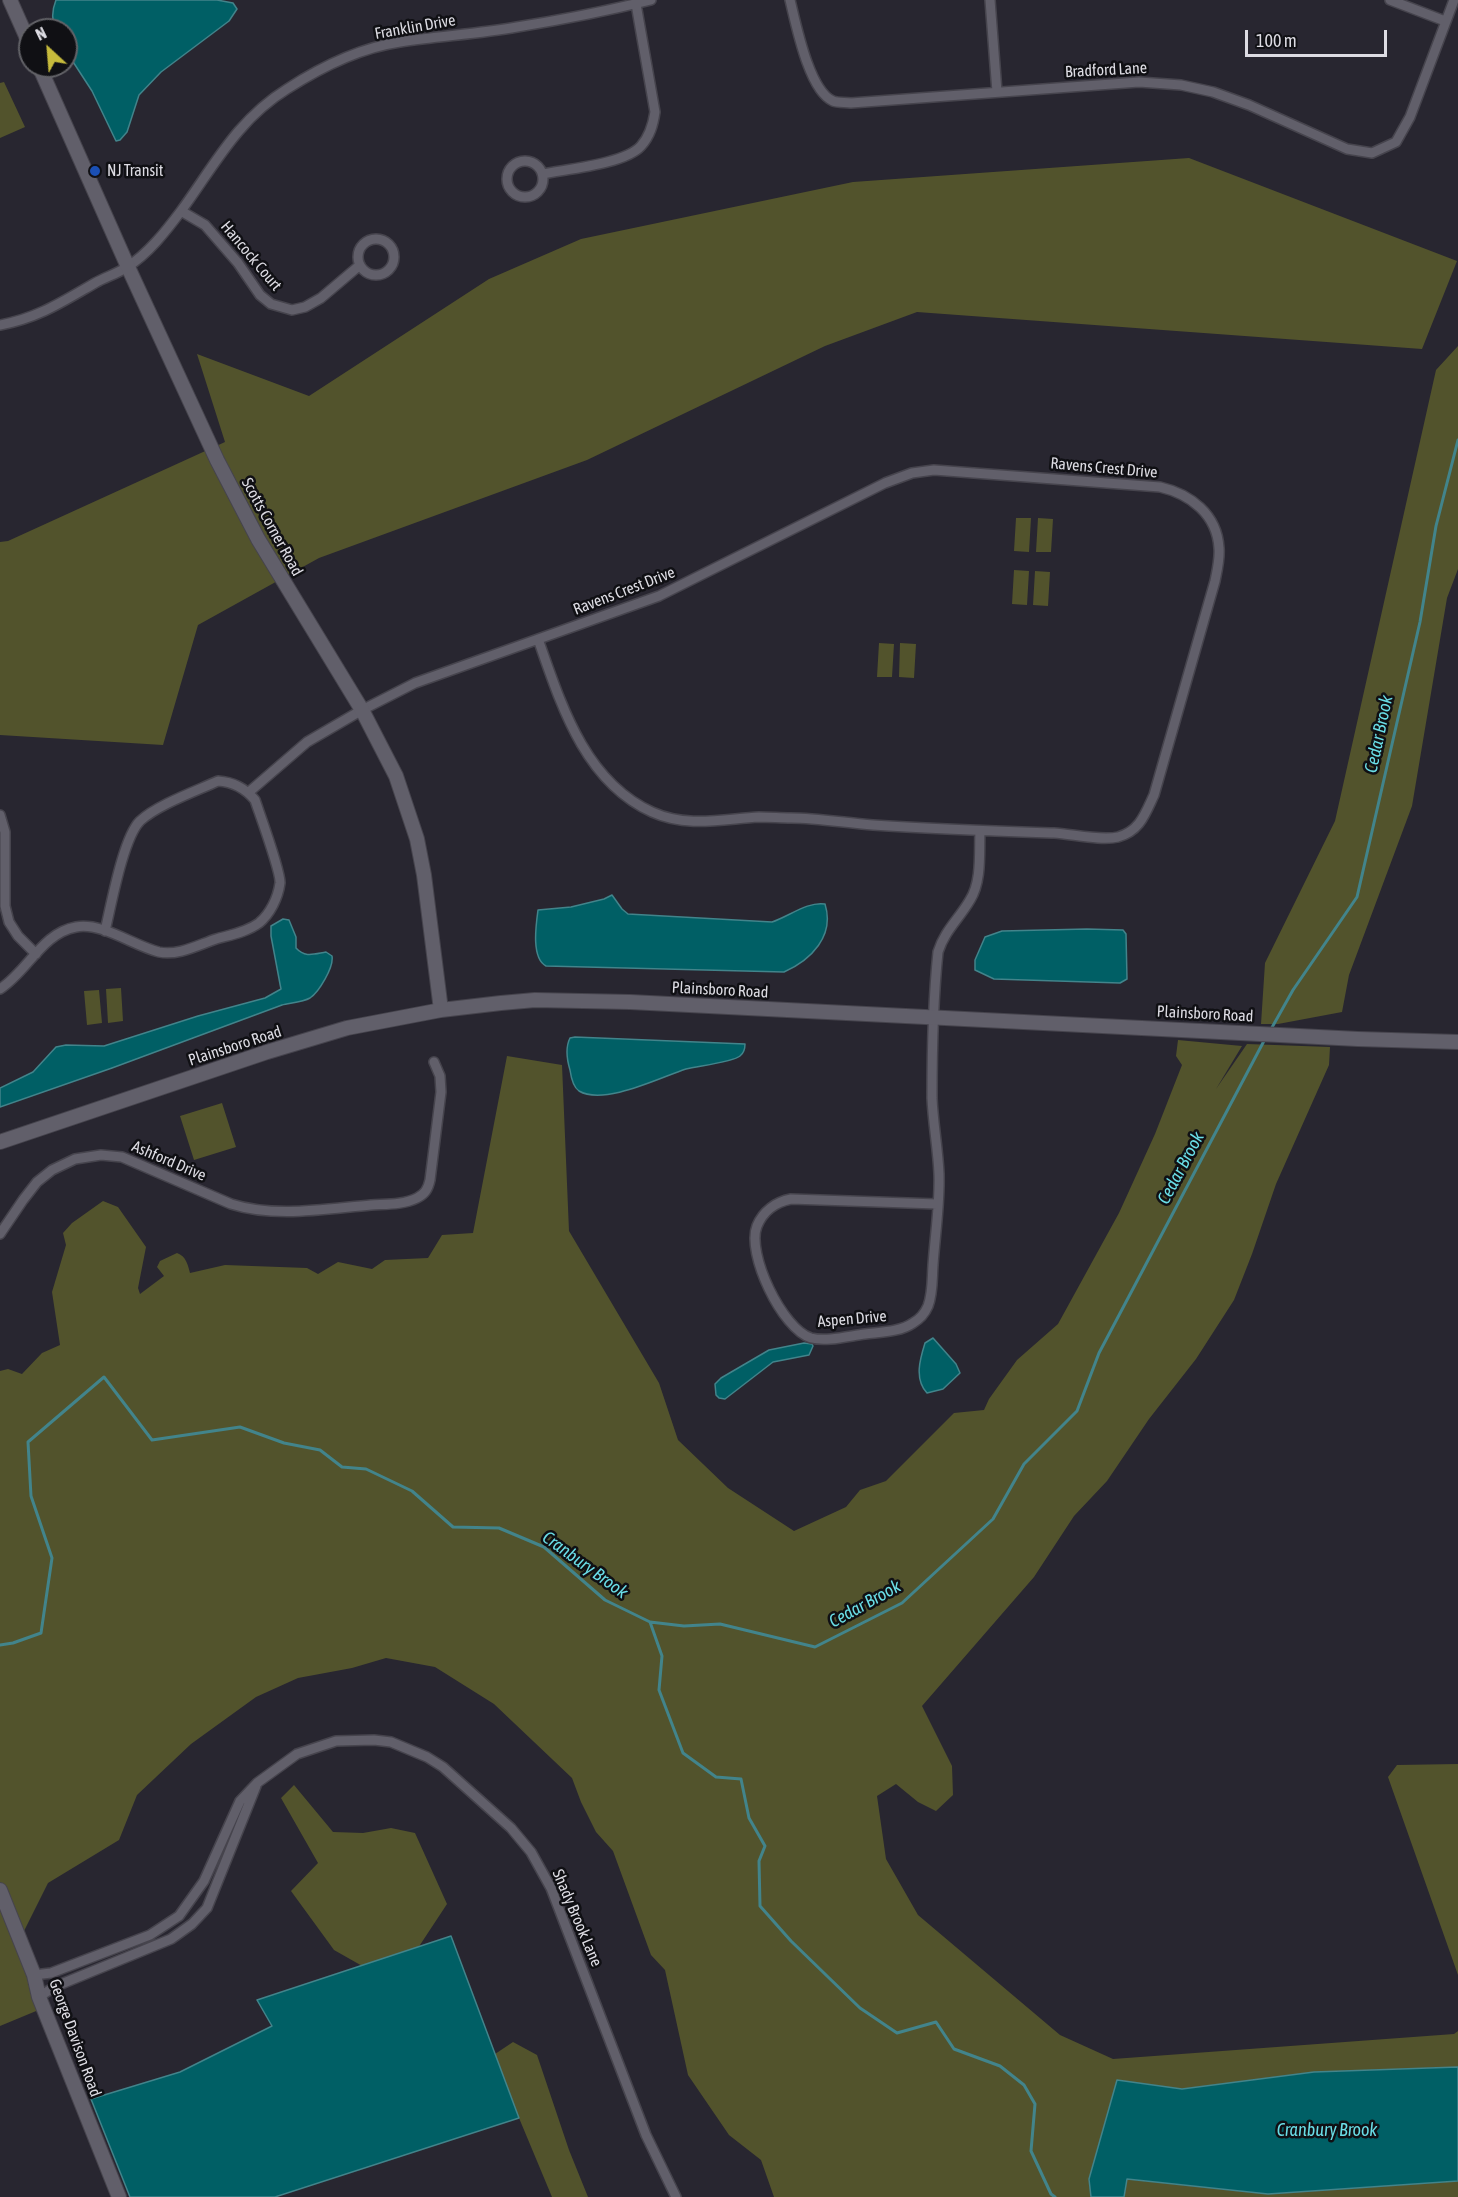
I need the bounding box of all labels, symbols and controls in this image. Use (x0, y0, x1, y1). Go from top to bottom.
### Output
street label: Franklin Drive (373, 10, 457, 44)
north arrow (18, 18, 78, 78)
scale bar (1248, 18, 1390, 56)
text: N (33, 23, 49, 44)
text: 100 m (1256, 30, 1297, 51)
street label: Bradford Lane (1065, 58, 1147, 82)
place label: NJ Transit (107, 161, 163, 181)
marker: NJ Transit (88, 164, 102, 178)
street label: Hancock Court (216, 217, 286, 295)
street label: Ravens Crest Drive (1050, 454, 1158, 482)
street label: Scotts Corner Road (237, 475, 307, 579)
street label: Ravens Crest Drive (570, 563, 678, 619)
water label: Cedar Brook (1360, 693, 1398, 775)
street label: Plainsboro Road (671, 978, 769, 1002)
street label: Plainsboro Road (1156, 1002, 1254, 1026)
street label: Plainsboro Road (186, 1022, 284, 1070)
water label: Cedar Brook (1153, 1128, 1209, 1208)
street label: Ashford Drive (129, 1137, 209, 1185)
street label: Aspen Drive (817, 1306, 887, 1332)
water label: Cranbury Brook (538, 1527, 632, 1603)
water label: Cedar Brook (825, 1575, 905, 1633)
street label: Shady Brook Lane (548, 1867, 606, 1969)
street label: George Davison Road (45, 1977, 105, 2099)
water label: Cranbury Brook (1277, 2119, 1377, 2141)

